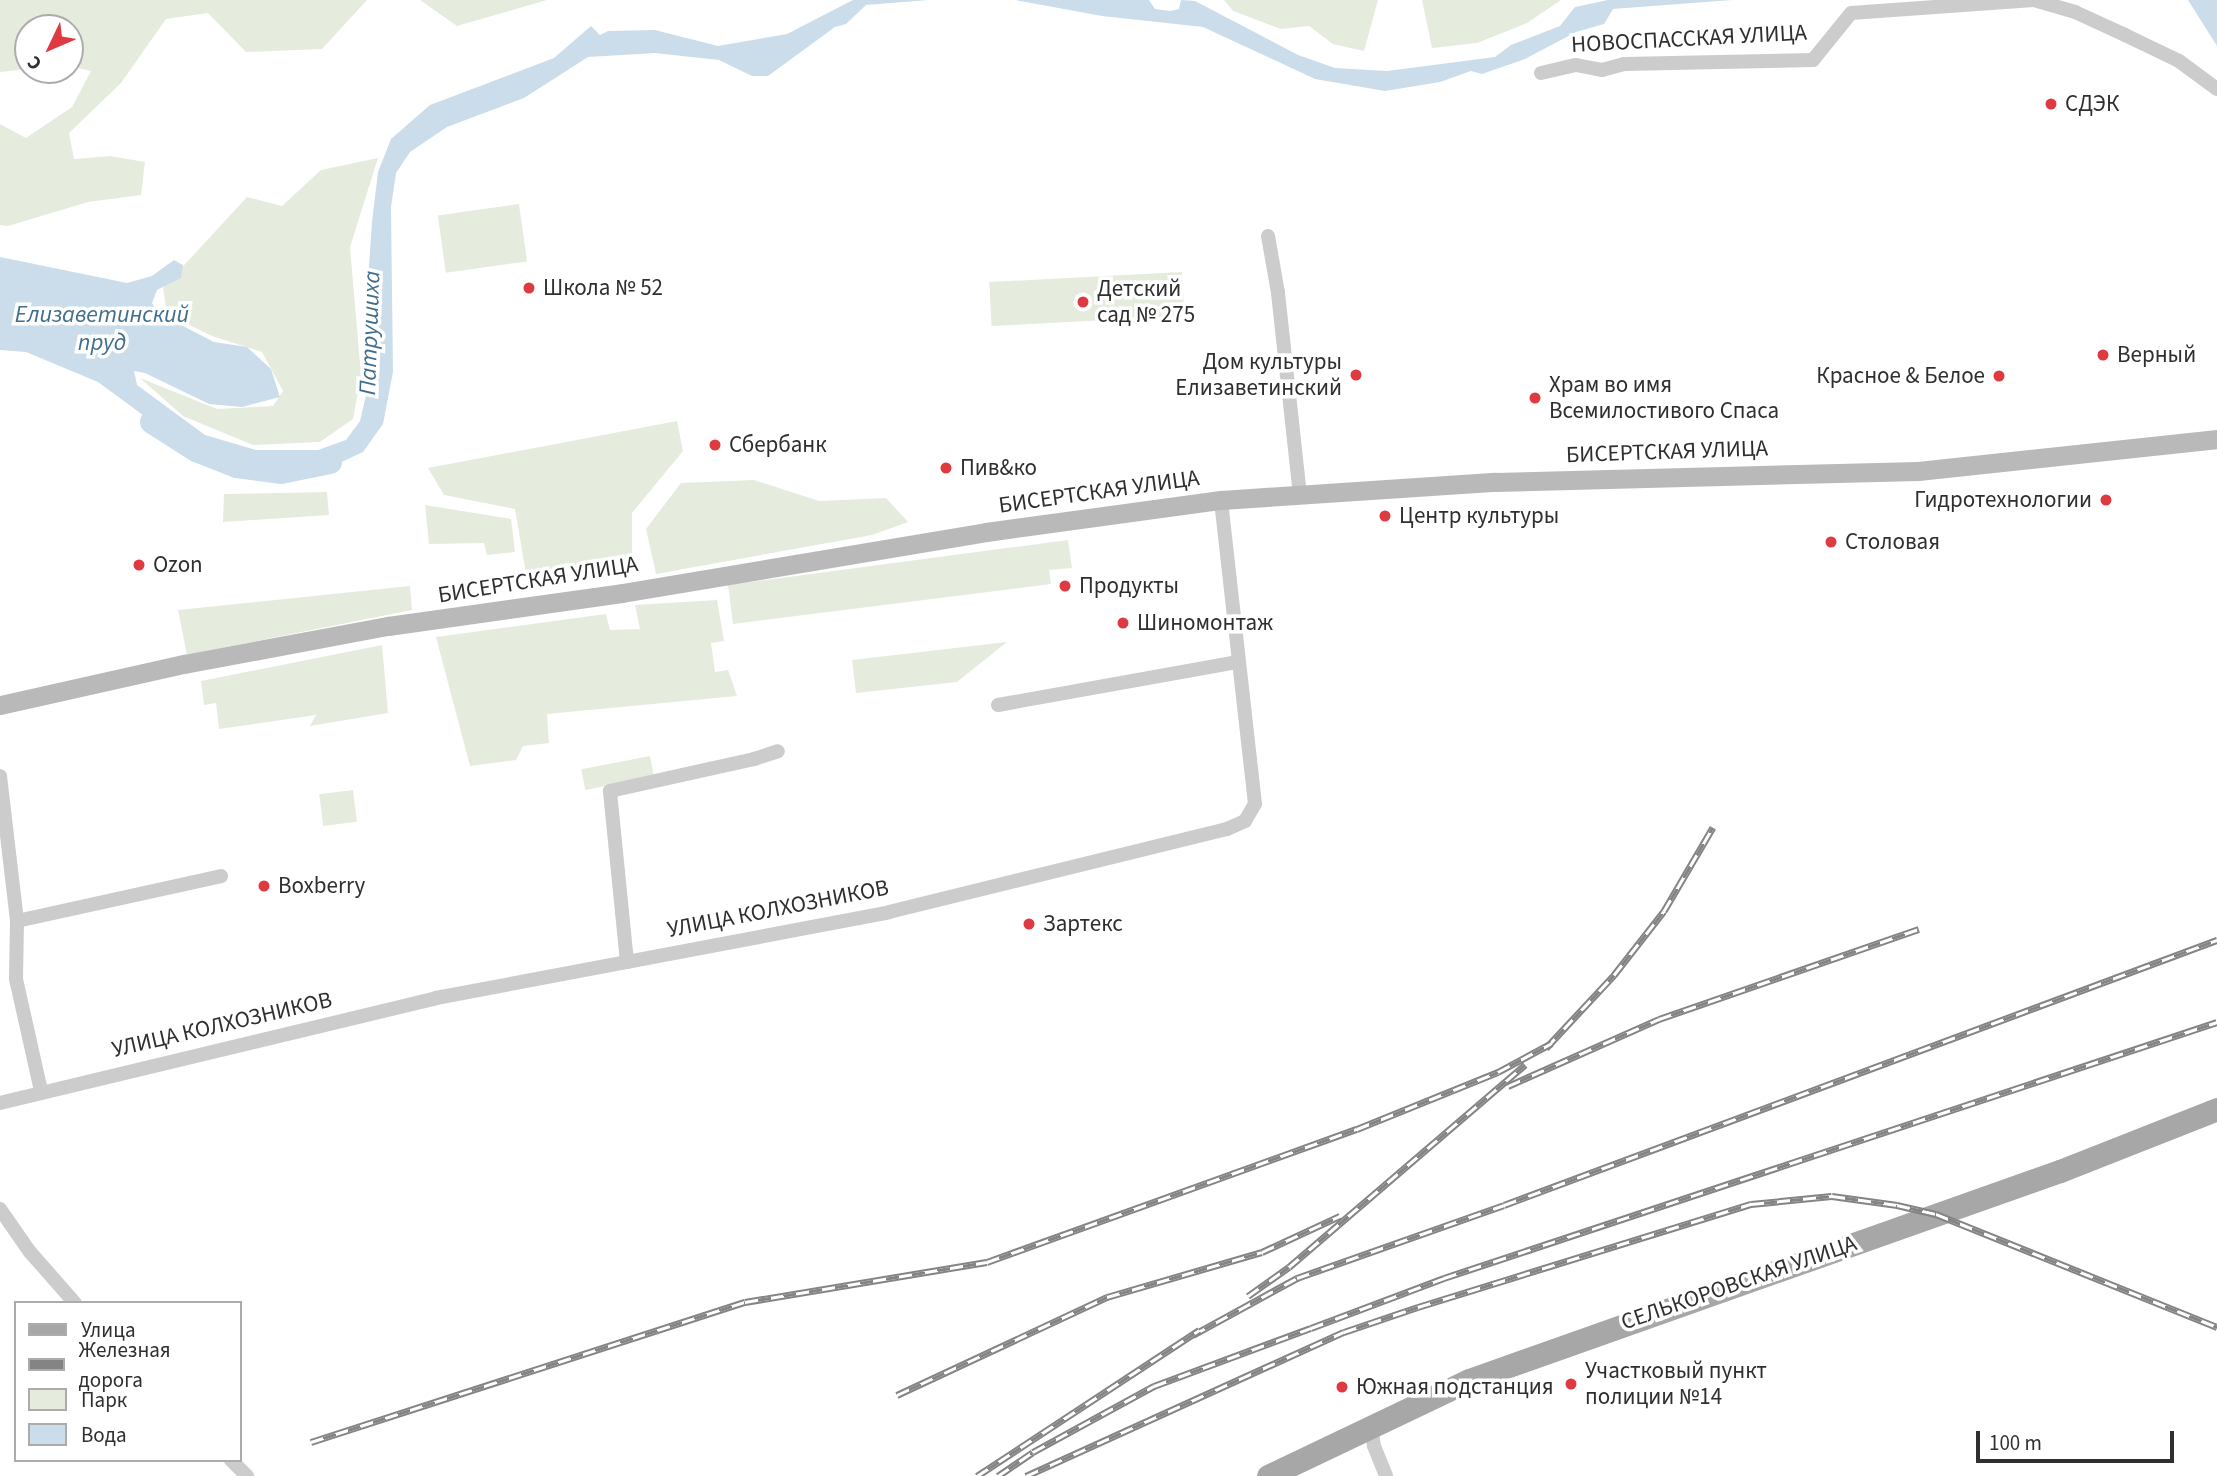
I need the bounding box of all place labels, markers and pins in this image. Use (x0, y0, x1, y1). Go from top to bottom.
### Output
place label: СДЭК (2065, 90, 2119, 118)
marker: СДЭК (2043, 96, 2059, 112)
place label: Школа № 52 (543, 274, 663, 302)
place label: Детский сад № 275 (1097, 275, 1195, 329)
marker: Школа № 52 (521, 280, 537, 296)
marker: Детский сад № 275 (1075, 294, 1091, 310)
place label: Верный (2117, 341, 2196, 369)
marker: Верный (2095, 347, 2111, 363)
place label: Дом культуры Елизаветинский (1175, 348, 1342, 402)
place label: Красное & Белое (1816, 362, 1985, 390)
marker: Дом культуры Елизаветинский (1348, 367, 1364, 383)
marker: Красное & Белое (1991, 368, 2007, 384)
place label: Храм во имя Всемилостивого Спаса (1549, 371, 1779, 425)
marker: Храм во имя Всемилостивого Спаса (1527, 390, 1543, 406)
place label: Сбербанк (729, 431, 827, 459)
marker: Сбербанк (707, 437, 723, 453)
place label: Пив&ко (960, 454, 1037, 482)
marker: Пив&ко (938, 460, 954, 476)
place label: Гидротехнологии (1914, 486, 2092, 514)
marker: Гидротехнологии (2098, 492, 2114, 508)
place label: Центр культуры (1399, 502, 1559, 530)
marker: Центр культуры (1377, 508, 1393, 524)
place label: Столовая (1845, 528, 1940, 556)
marker: Столовая (1823, 534, 1839, 550)
place label: Ozon (153, 551, 203, 579)
marker: Ozon (131, 557, 147, 573)
place label: Продукты (1079, 572, 1179, 600)
marker: Продукты (1057, 578, 1073, 594)
place label: Шиномонтаж (1137, 609, 1273, 637)
marker: Шиномонтаж (1115, 615, 1131, 631)
place label: Boxberry (278, 872, 365, 900)
marker: Boxberry (256, 878, 272, 894)
place label: Зартекс (1043, 910, 1123, 938)
marker: Зартекс (1021, 916, 1037, 932)
place label: Участковый пункт полиции №14 (1585, 1357, 1767, 1411)
place label: Южная подстанция (1356, 1373, 1554, 1401)
marker: Участковый пункт полиции №14 (1563, 1376, 1579, 1392)
marker: Южная подстанция (1334, 1379, 1350, 1395)

